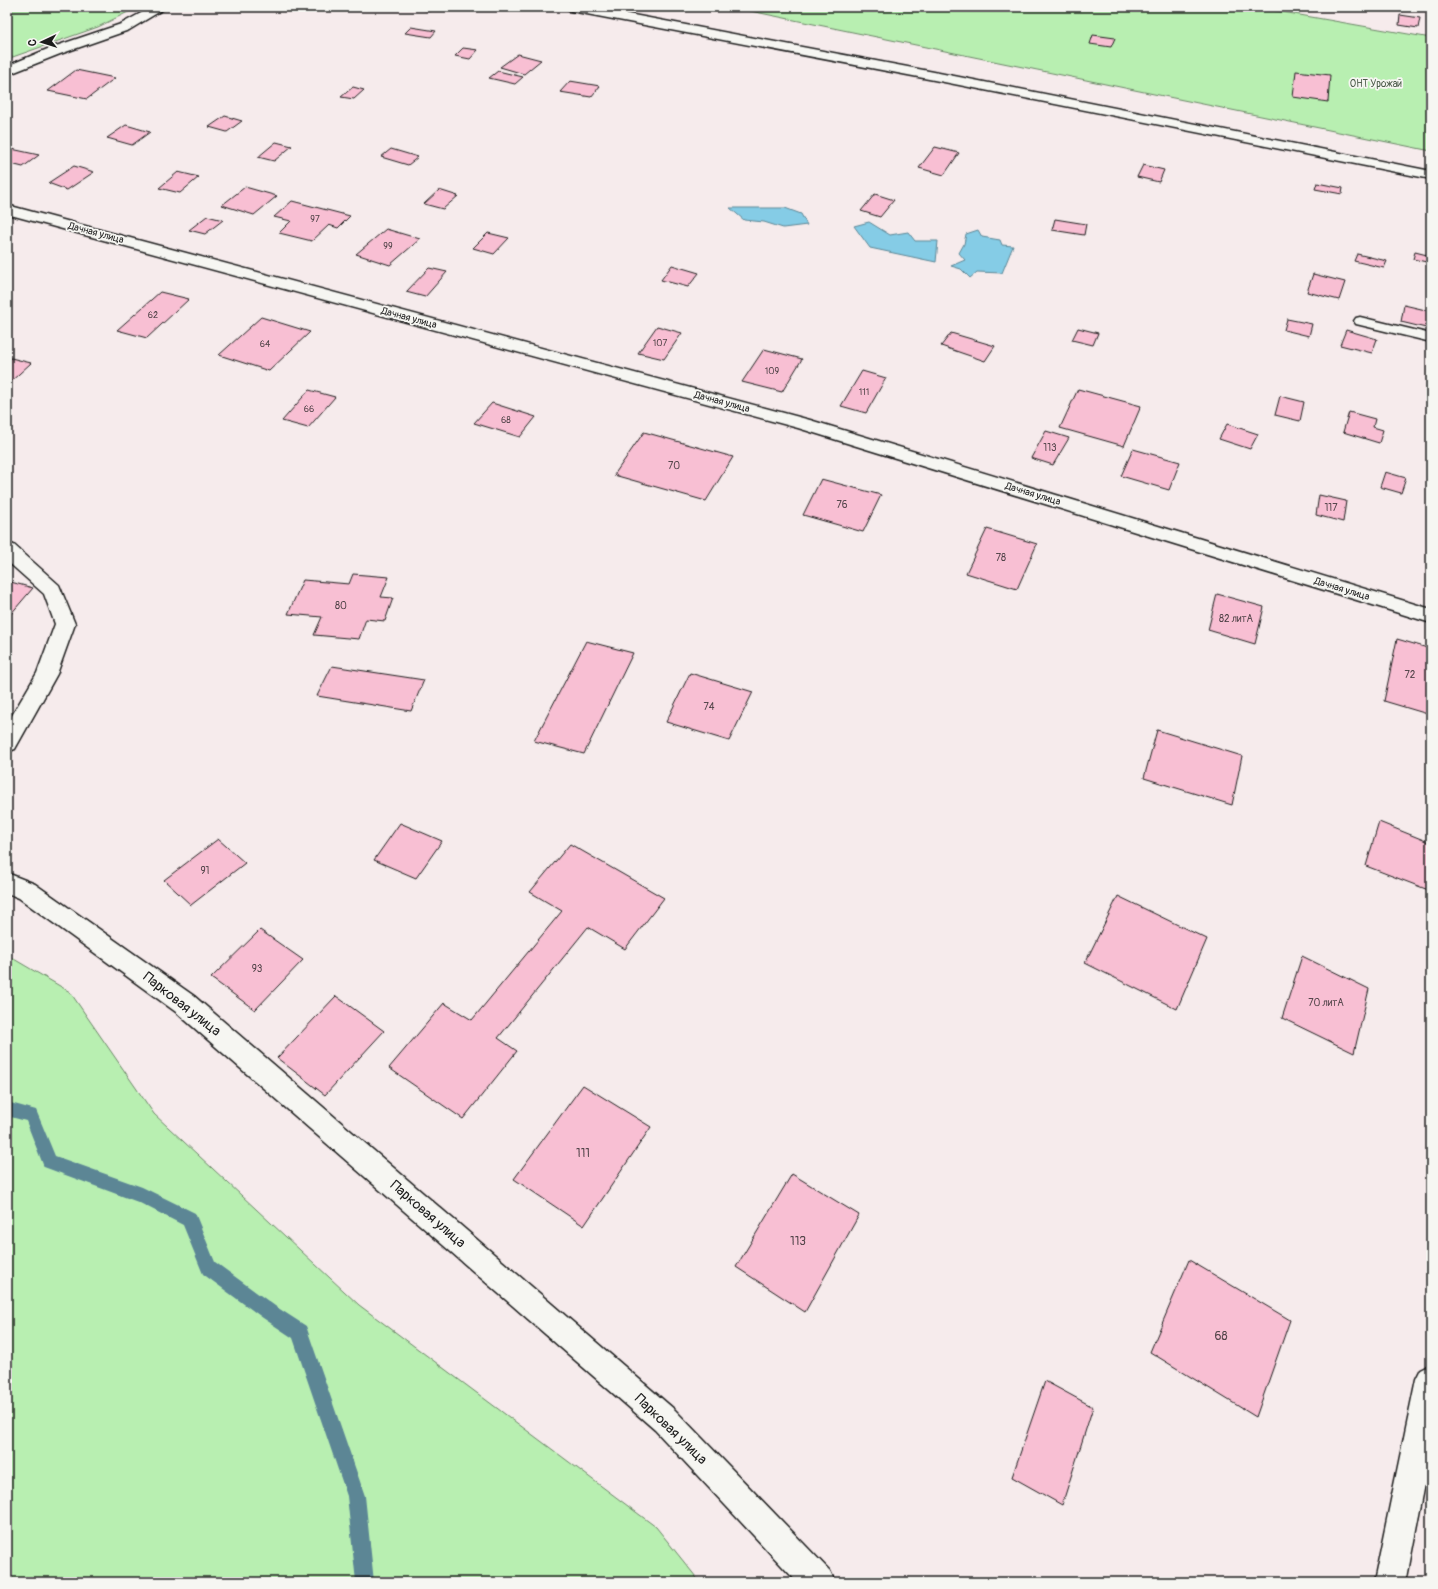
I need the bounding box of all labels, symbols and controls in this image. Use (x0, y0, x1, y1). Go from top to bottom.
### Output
north arrow (22, 22, 62, 62)
text: С (26, 39, 39, 47)
park label: ОНТ Урожай (1350, 78, 1402, 90)
house number: 97 (310, 214, 320, 225)
street label: Дачная улица (66, 220, 125, 246)
house number: 99 (383, 241, 393, 252)
street label: Дачная улица (379, 305, 438, 331)
house number: 62 (148, 310, 158, 321)
house number: 107 (653, 338, 667, 349)
house number: 64 (260, 339, 271, 350)
house number: 109 (765, 366, 780, 377)
house number: 111 (859, 387, 869, 398)
street label: Дачная улица (692, 389, 751, 415)
house number: 66 (304, 404, 314, 415)
house number: 68 (501, 415, 511, 426)
house number: 113 (1043, 442, 1057, 454)
house number: 70 (668, 460, 680, 472)
street label: Дачная улица (1003, 480, 1062, 508)
house number: 76 (836, 499, 848, 511)
house number: 117 (1324, 502, 1338, 514)
house number: 78 (996, 552, 1006, 564)
street label: Дачная улица (1312, 575, 1371, 603)
house number: 80 (335, 600, 347, 612)
house number: 82 литА (1219, 613, 1254, 625)
house number: 72 (1405, 669, 1416, 681)
house number: 74 (703, 701, 715, 713)
house number: 91 (200, 865, 210, 877)
house number: 93 (252, 963, 263, 975)
street label: Парковая улица (140, 968, 224, 1040)
house number: 70 литА (1308, 997, 1344, 1009)
house number: 111 (576, 1146, 590, 1161)
street label: Парковая улица (387, 1177, 469, 1251)
house number: 113 (790, 1234, 806, 1249)
house number: 68 (1214, 1329, 1228, 1344)
street label: Парковая улица (631, 1390, 711, 1468)

